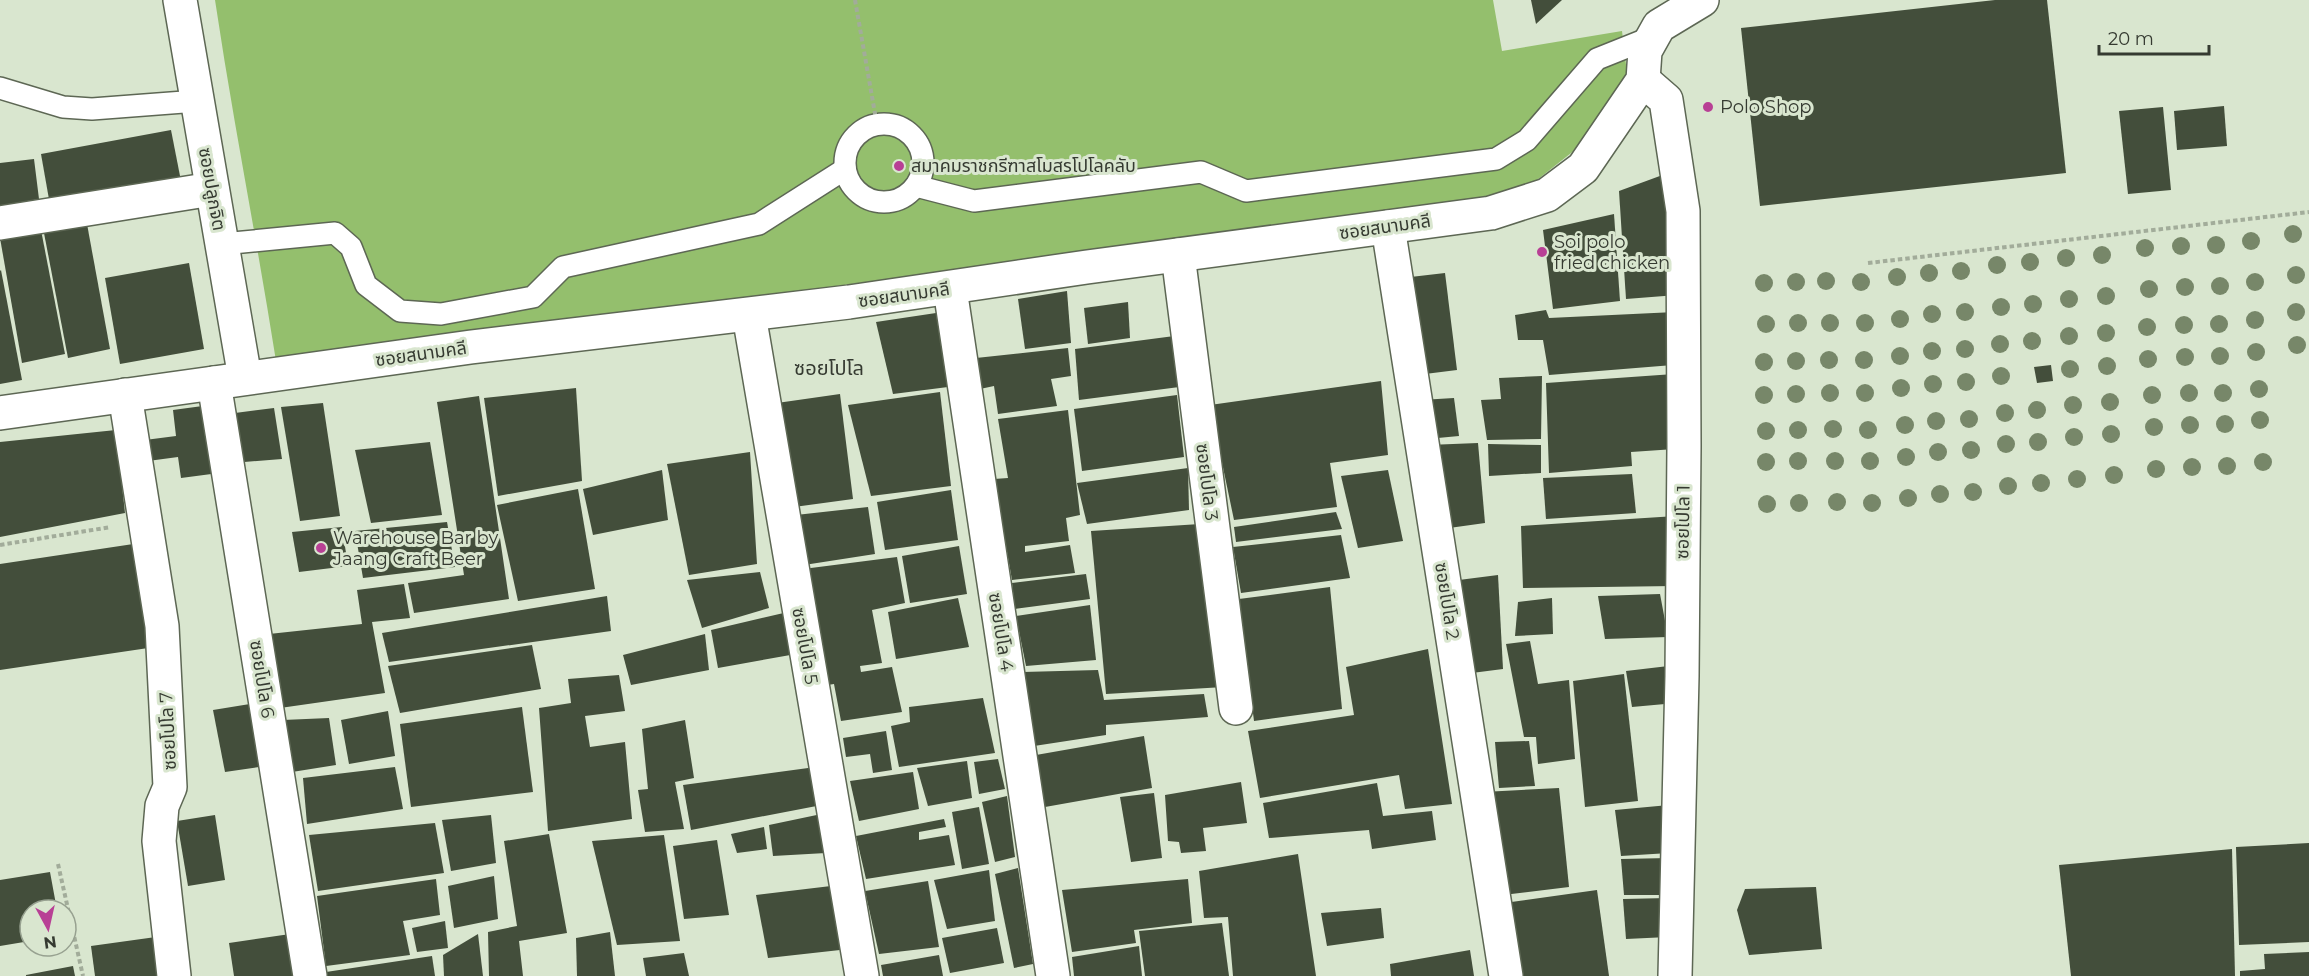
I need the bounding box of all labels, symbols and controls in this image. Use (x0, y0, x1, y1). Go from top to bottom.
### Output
scale bar (2099, 18, 2208, 56)
text: 20 m (2108, 28, 2154, 50)
place label: Polo Shop (1720, 96, 1812, 118)
marker: Polo Shop (1701, 100, 1715, 114)
street label: ซอยปลูกจิต (193, 146, 230, 232)
place label: สมาคมราชกรีฑาสโมสรโปโลคลับ (911, 155, 1136, 177)
marker: สมาคมราชกรีฑาสโมสรโปโลคลับ (892, 159, 906, 173)
street label: ซอยสนามคลี (1338, 210, 1432, 244)
place label: Soi polo fried chicken (1554, 231, 1670, 274)
marker: Soi polo fried chicken (1535, 245, 1549, 259)
street label: ซอยสนามคลี (857, 278, 951, 312)
street label: ซอยสนามคลี (374, 337, 468, 371)
district label: ซอยโปโล (794, 356, 864, 380)
street label: ซอยโปโล 3 (1191, 442, 1223, 522)
street label: ซอยโปโล 1 (1671, 485, 1695, 559)
place label: Warehouse Bar by Jaang Craft Beer (332, 527, 498, 570)
marker: Warehouse Bar by Jaang Craft Beer (314, 541, 328, 555)
street label: ซอยโปโล 2 (1430, 561, 1464, 641)
street label: ซอยโปโล 4 (984, 591, 1018, 673)
street label: ซอยโปโล 5 (787, 606, 823, 686)
street label: ซอยโปโล 6 (245, 638, 279, 720)
street label: ซอยโปโล 7 (155, 691, 181, 771)
north arrow (18, 898, 78, 958)
text: N (42, 932, 58, 953)

